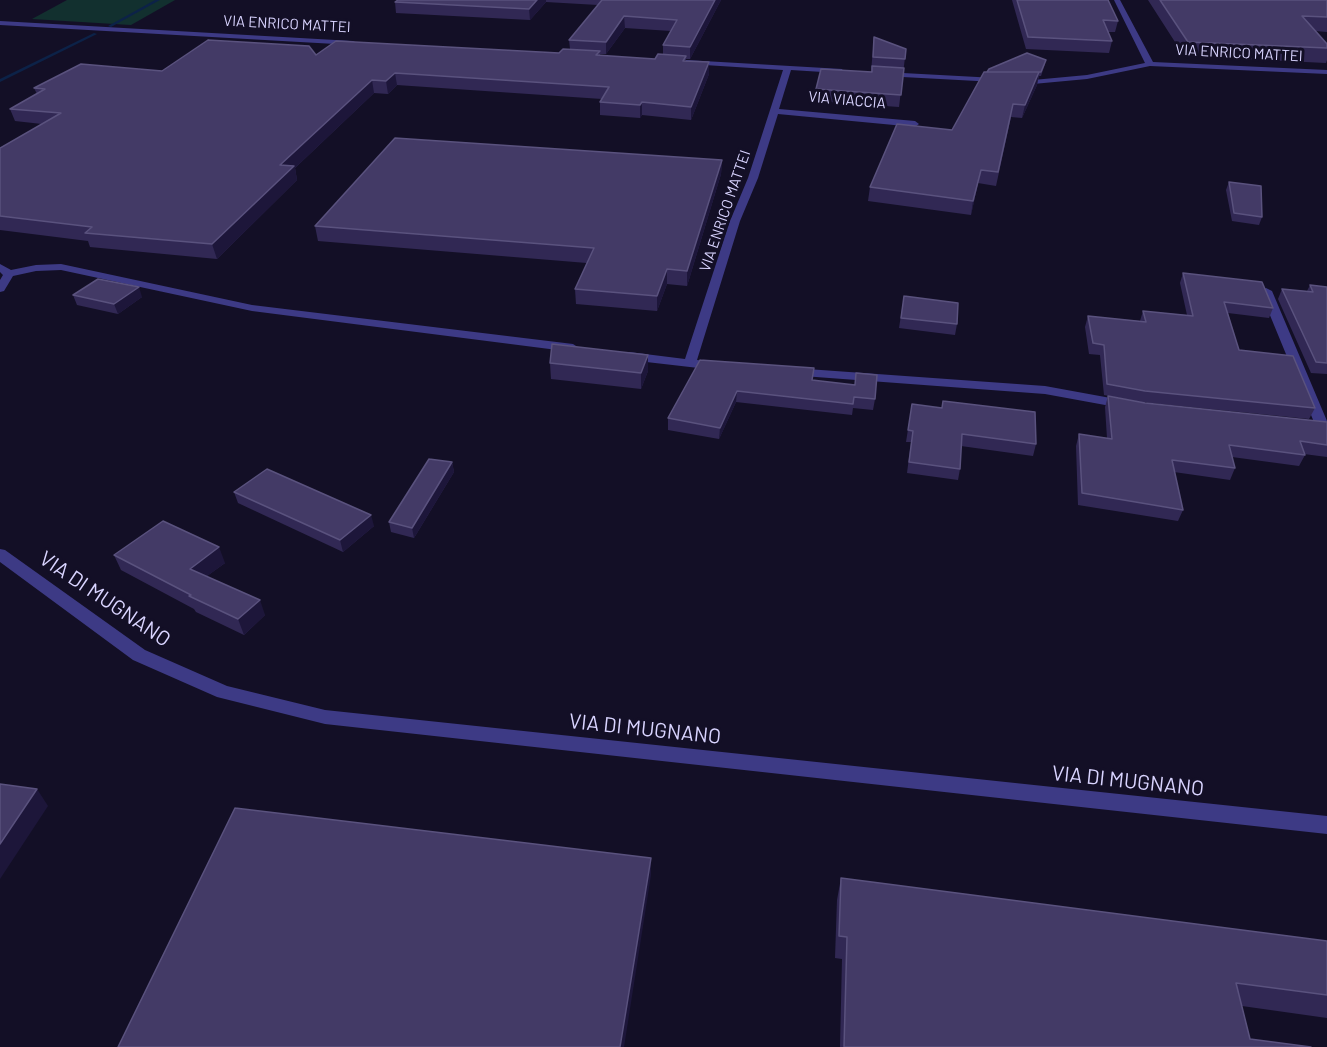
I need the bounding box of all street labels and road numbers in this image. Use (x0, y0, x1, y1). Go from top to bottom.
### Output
street label: VIA ENRICO MATTEI (223, 12, 351, 36)
street label: VIA ENRICO MATTEI (1175, 41, 1303, 65)
street label: VIA VIACCIA (808, 88, 886, 112)
street label: VIA ENRICO MATTEI (696, 148, 754, 274)
street label: VIA DI MUGNANO (35, 546, 175, 652)
street label: VIA DI MUGNANO (568, 708, 722, 750)
street label: VIA DI MUGNANO (1051, 760, 1205, 802)

